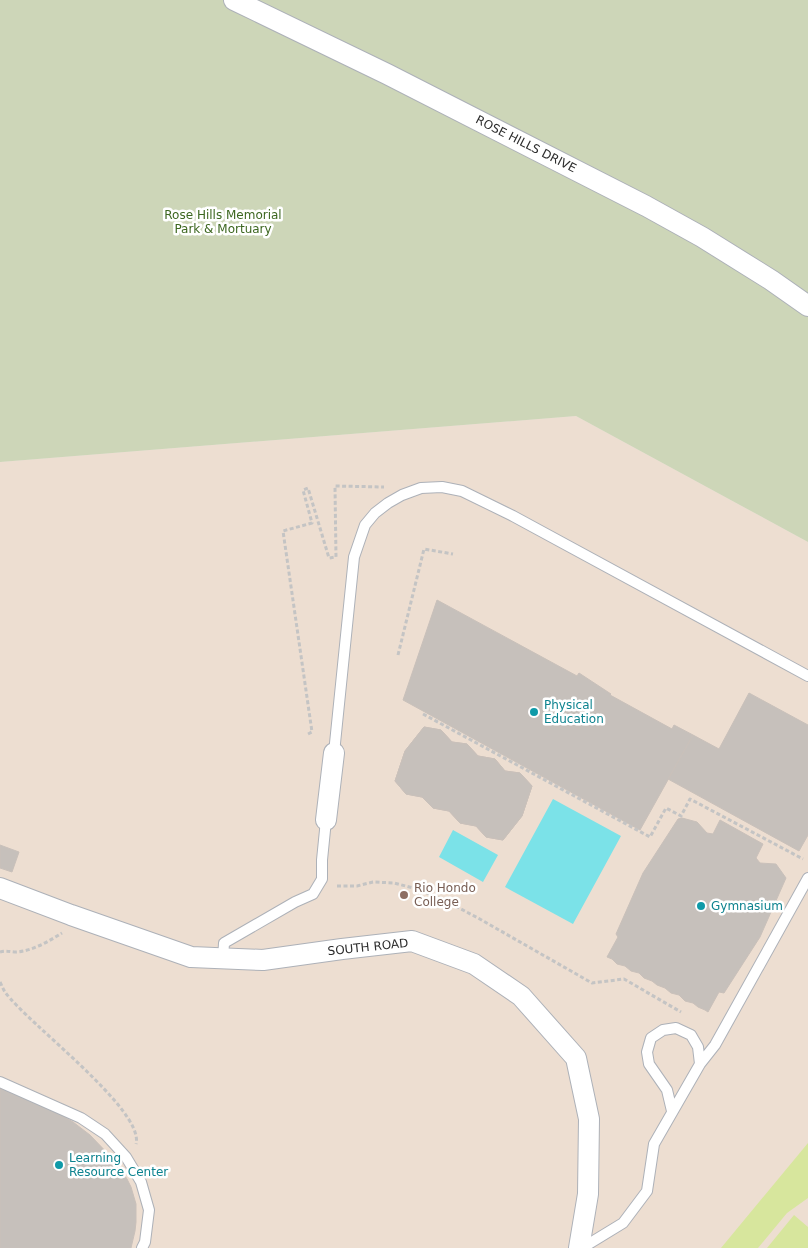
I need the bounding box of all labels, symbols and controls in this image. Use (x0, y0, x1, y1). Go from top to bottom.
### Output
street label: ROSE HILLS DRIVE (473, 113, 579, 175)
park label: Rose Hills Memorial Park & Mortuary (164, 208, 282, 236)
place label: Physical Education (544, 698, 604, 726)
marker: Physical Education (528, 706, 540, 718)
place label: Rio Hondo College (414, 881, 476, 909)
marker: Rio Hondo College (398, 889, 410, 901)
place label: Gymnasium (711, 899, 783, 913)
marker: Gymnasium (695, 900, 707, 912)
street label: SOUTH ROAD (327, 936, 409, 958)
place label: Learning Resource Center (69, 1151, 168, 1179)
marker: Learning Resource Center (53, 1159, 65, 1171)

